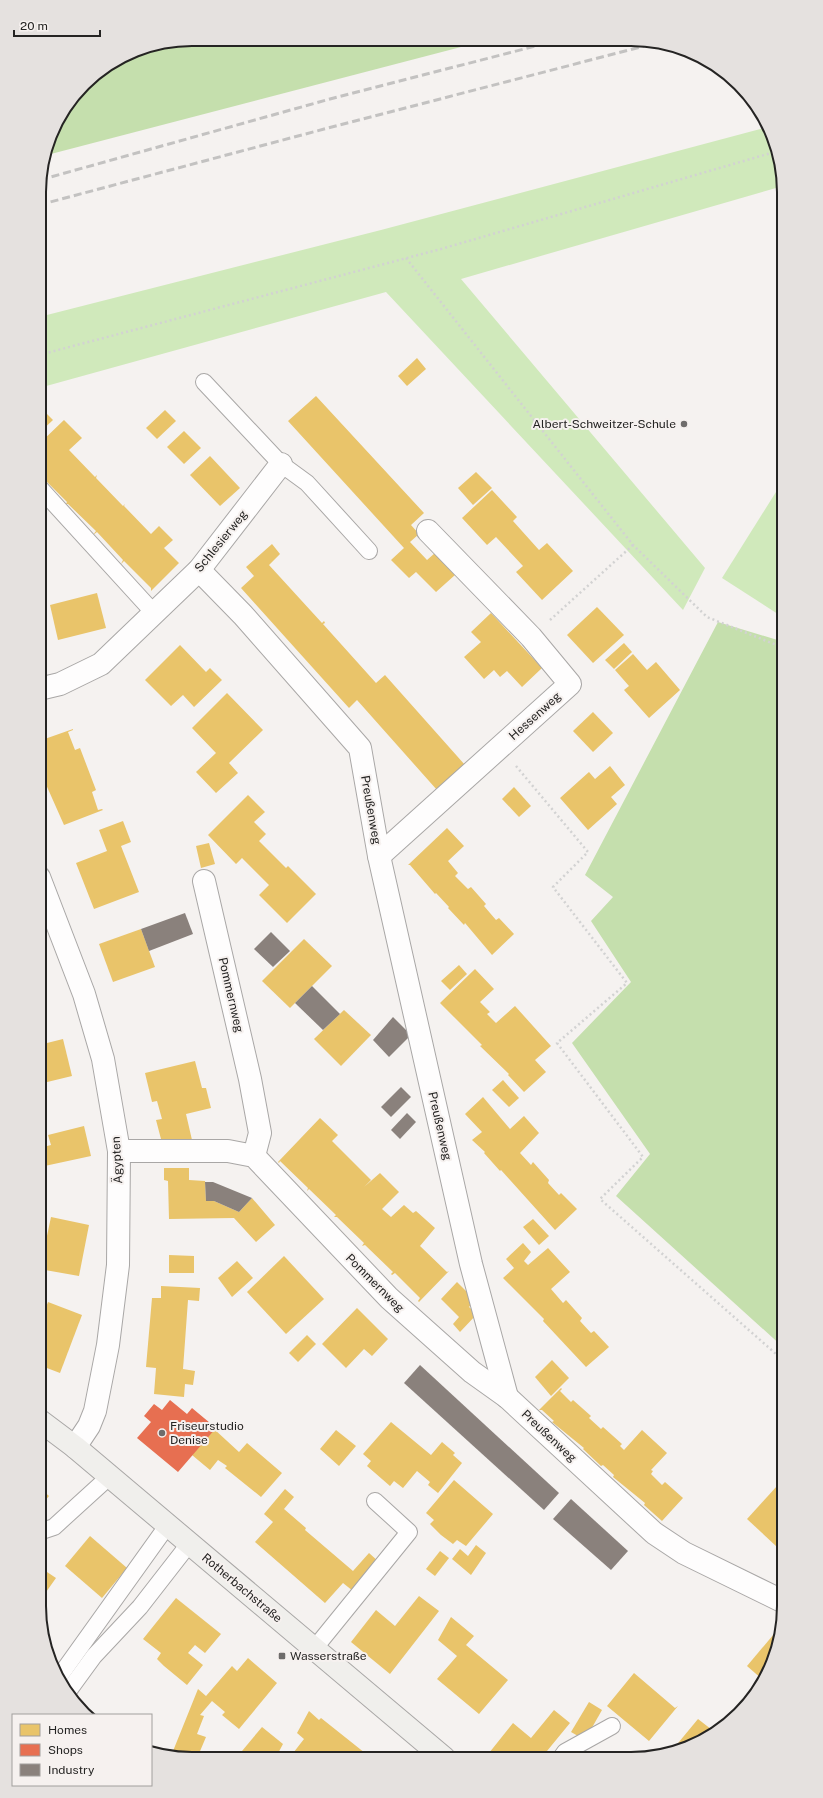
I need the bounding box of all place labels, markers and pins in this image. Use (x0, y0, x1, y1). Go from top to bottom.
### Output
place label: Albert-Schweitzer-Schule (532, 417, 676, 431)
marker: Albert-Schweitzer-Schule (679, 419, 689, 429)
place label: Friseurstudio Denise (170, 1419, 244, 1447)
marker: Friseurstudio Denise (157, 1428, 167, 1438)
place label: Wasserstraße (290, 1649, 367, 1663)
marker: Wasserstraße (277, 1651, 287, 1661)

